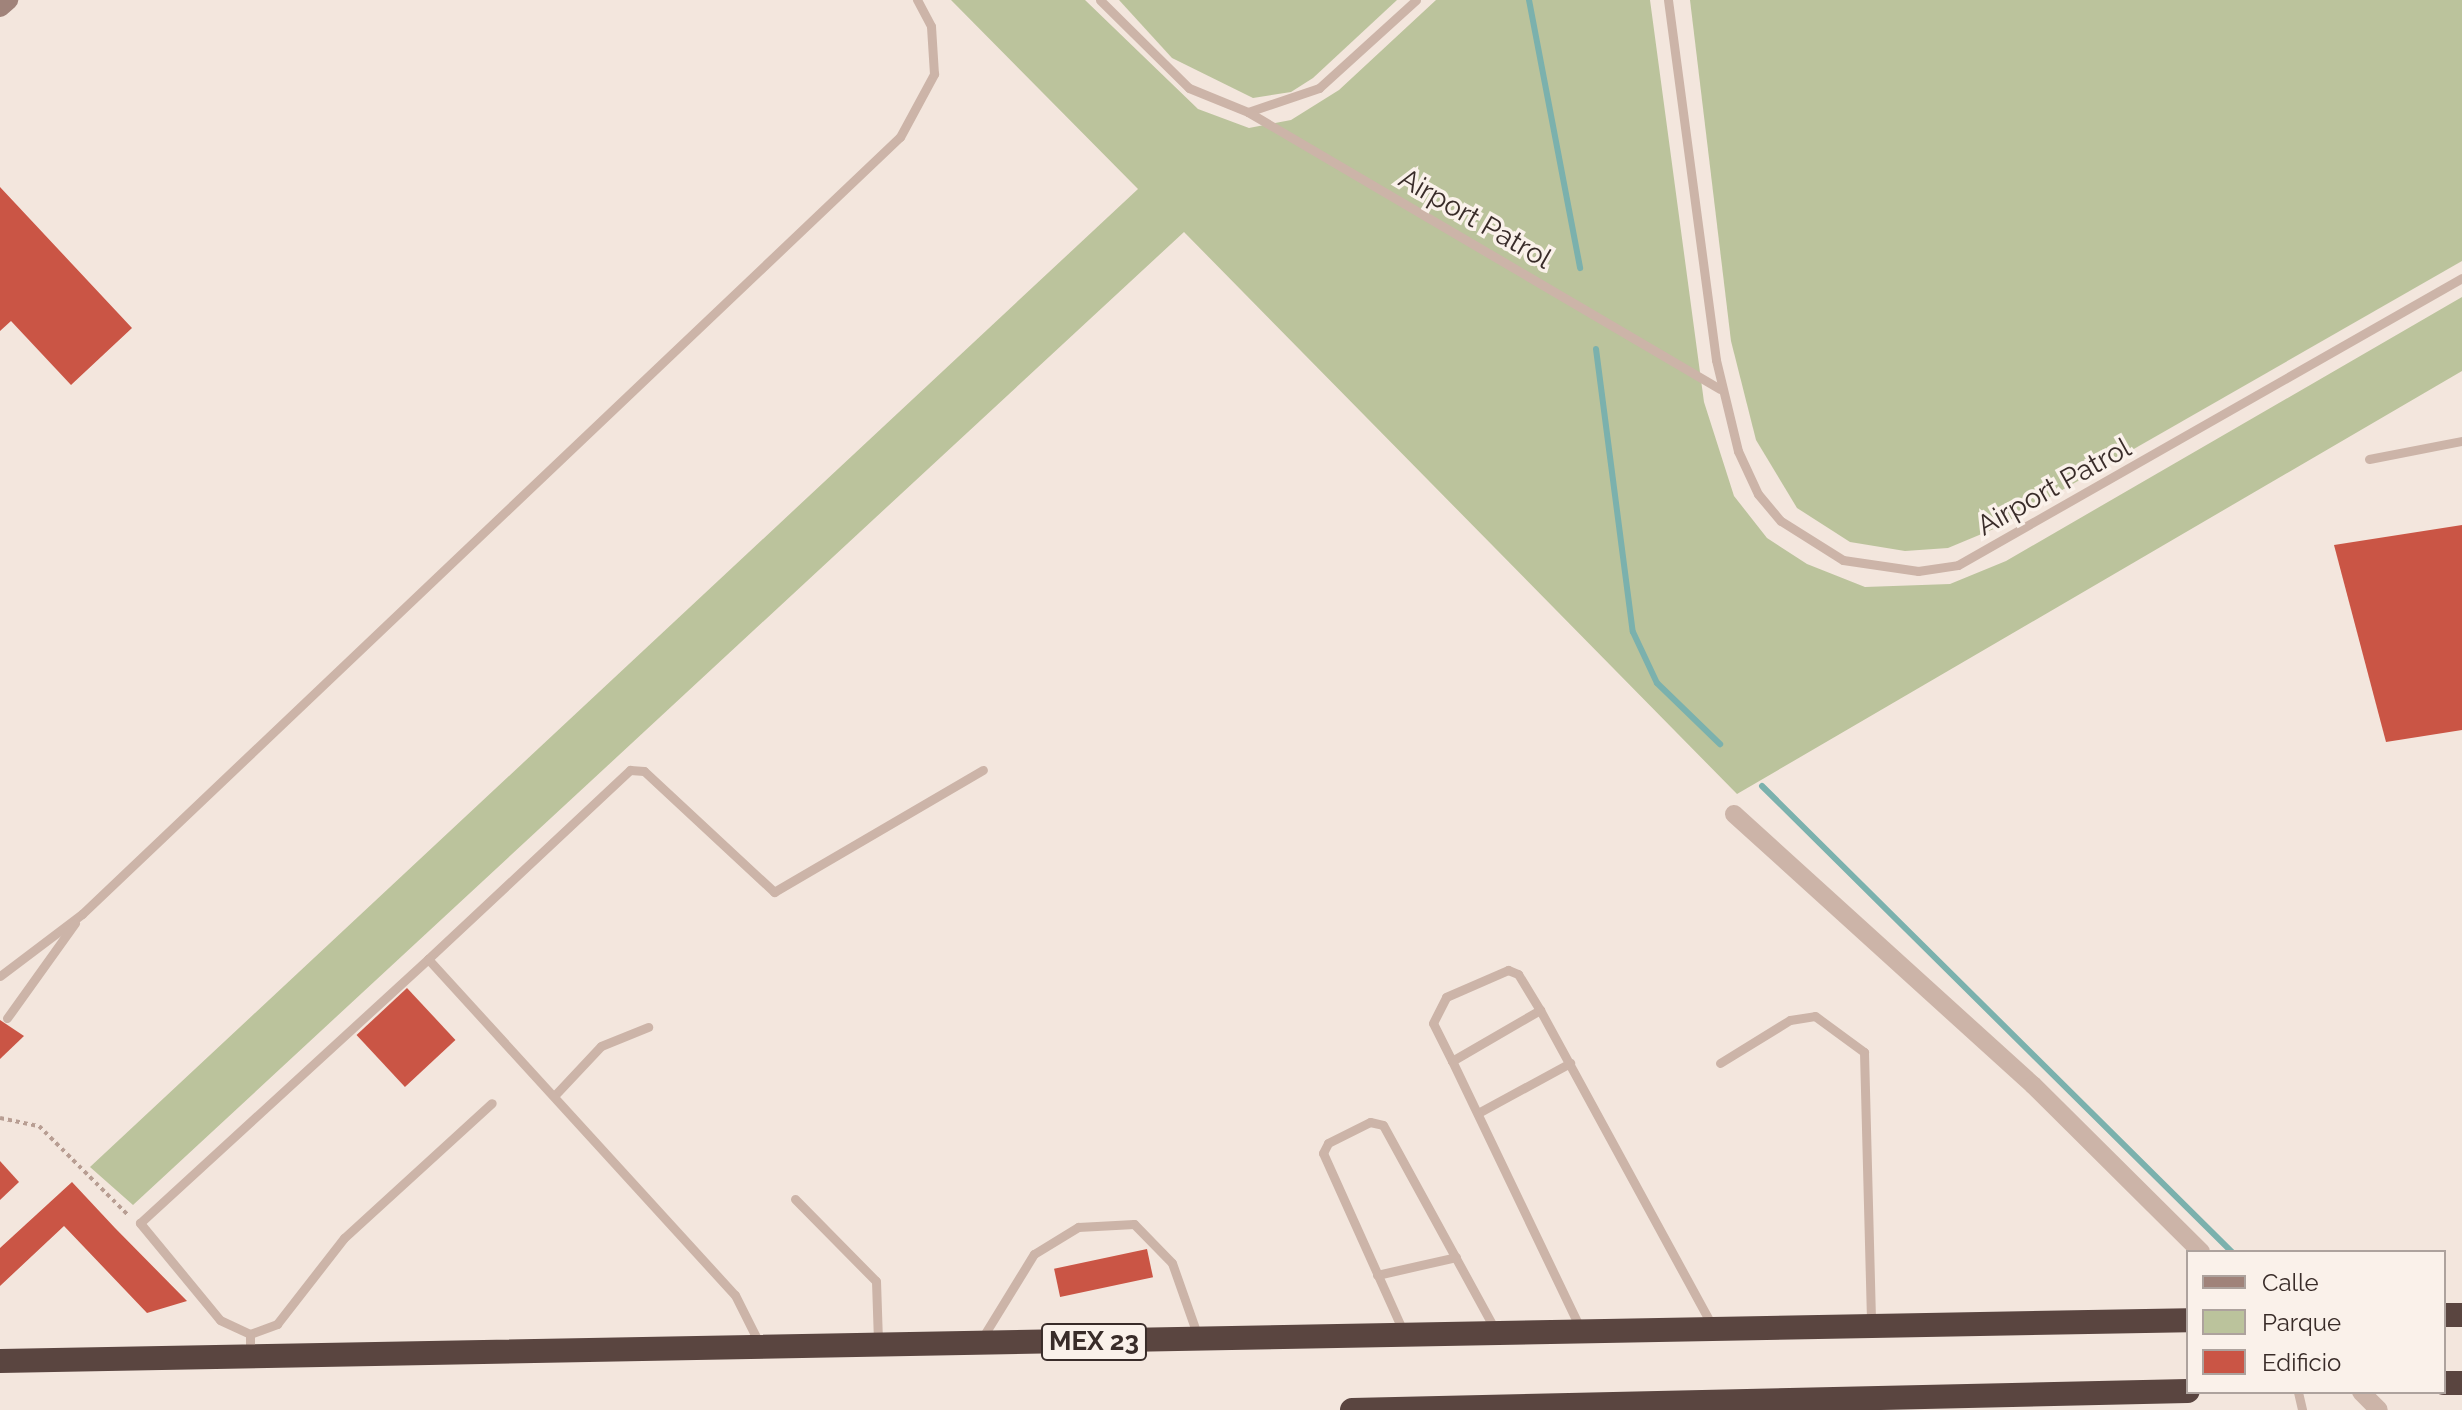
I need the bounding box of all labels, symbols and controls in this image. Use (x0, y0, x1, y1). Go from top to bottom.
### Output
street label: Airport Patrol (1393, 162, 1557, 276)
street label: Airport Patrol (1971, 431, 2137, 543)
legend (2186, 1250, 2446, 1394)
text: Calle (2262, 1268, 2319, 1297)
text: Parque (2262, 1308, 2341, 1337)
road number: MEX 23 (1040, 1320, 1148, 1364)
text: Edificio (2262, 1348, 2341, 1377)

